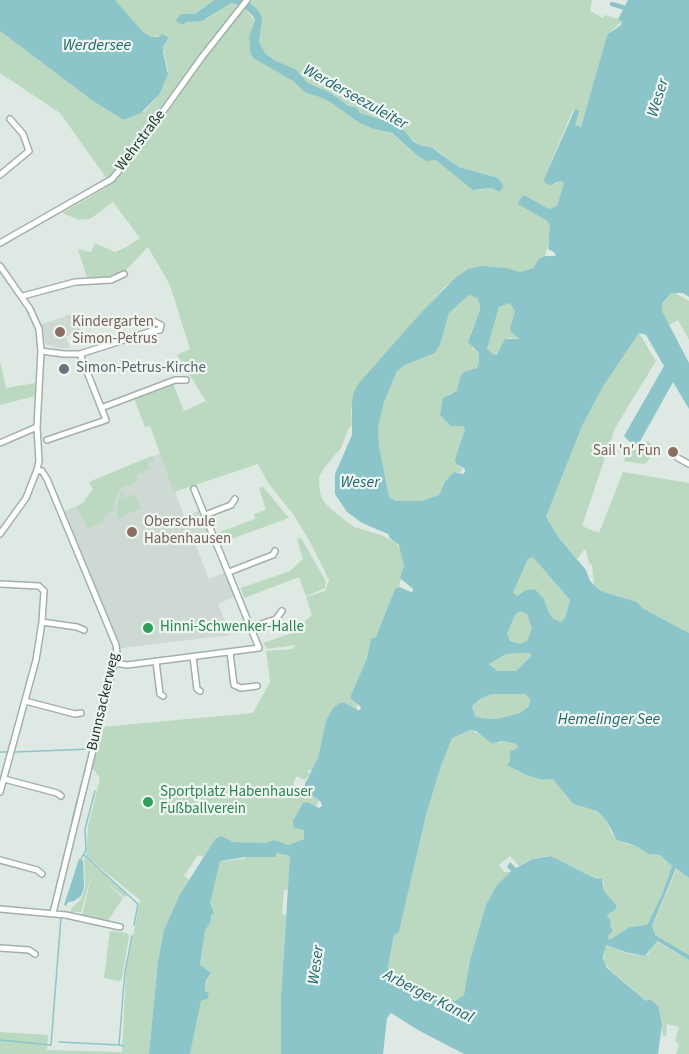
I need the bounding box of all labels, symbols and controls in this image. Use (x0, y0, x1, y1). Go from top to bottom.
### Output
water label: Werdersee (63, 36, 131, 56)
water label: Werderseezuleiter (299, 61, 411, 135)
water label: Weser (644, 76, 674, 120)
street label: Wehrstraße (112, 107, 170, 175)
place label: Kindergarten Simon-Petrus (72, 314, 157, 349)
marker: Kindergarten Simon-Petrus (53, 325, 67, 339)
place label: Simon-Petrus-Kirche (76, 360, 206, 378)
marker: Simon-Petrus-Kirche (57, 362, 71, 376)
place label: Sail 'n' Fun (593, 443, 661, 461)
marker: Sail 'n' Fun (666, 445, 680, 459)
water label: Weser (340, 473, 380, 493)
place label: Oberschule Habenhausen (144, 514, 231, 549)
marker: Oberschule Habenhausen (125, 525, 139, 539)
place label: Hinni-Schwenker-Halle (160, 619, 304, 637)
marker: Hinni-Schwenker-Halle (141, 621, 155, 635)
street label: Bunnsackerweg (84, 651, 124, 753)
water label: Hemelinger See (558, 710, 660, 730)
place label: Sportplatz Habenhauser Fußballverein (160, 784, 313, 819)
marker: Sportplatz Habenhauser Fußballverein (141, 795, 155, 809)
water label: Weser (305, 944, 329, 986)
water label: Arberger Kanal (380, 966, 476, 1028)

